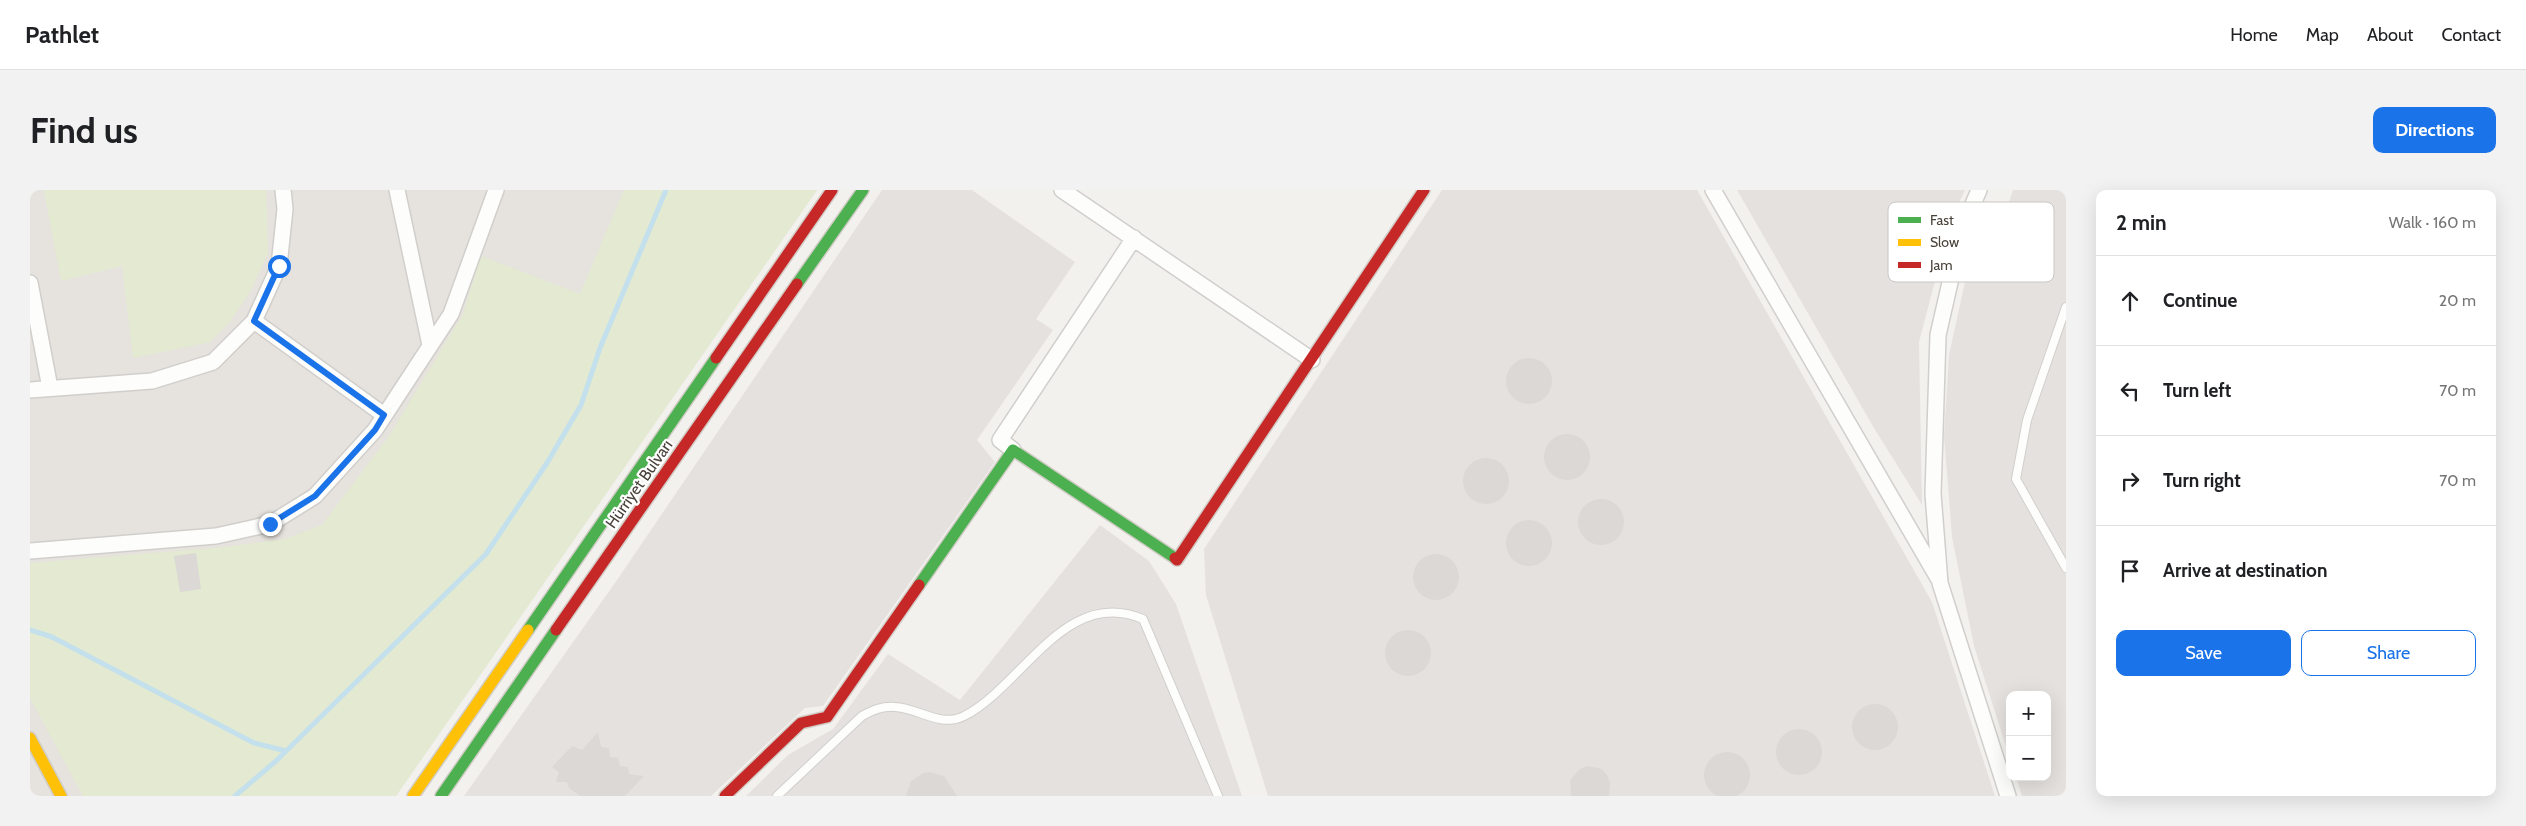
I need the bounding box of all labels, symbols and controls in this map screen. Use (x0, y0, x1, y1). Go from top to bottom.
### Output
text: Pathlet (25, 20, 99, 49)
text: Home (2230, 24, 2278, 46)
text: Map (2306, 24, 2339, 46)
text: About (2367, 24, 2413, 46)
text: Contact (2441, 24, 2501, 46)
button: Directions (2373, 107, 2496, 153)
text: Find us (30, 109, 138, 152)
legend (1888, 202, 2054, 282)
text: 2 min (2116, 210, 2167, 235)
text: Fast (1930, 211, 1954, 229)
text: Walk · 160 m (2389, 213, 2476, 232)
text: Slow (1930, 233, 1959, 251)
route start (268, 255, 291, 278)
text: Jam (1929, 256, 1952, 274)
icon: ahead (2116, 287, 2144, 315)
text: Continue (2163, 289, 2237, 312)
text: 20 m (2439, 291, 2476, 310)
icon: left (2116, 377, 2144, 405)
text: Turn left (2163, 379, 2231, 402)
text: 70 m (2439, 381, 2476, 400)
street label: Hürriyet Bulvarı (602, 436, 676, 532)
icon: right (2116, 467, 2144, 495)
text: Turn right (2163, 469, 2241, 492)
text: 70 m (2439, 471, 2476, 490)
route end (259, 513, 282, 536)
icon: arrive (2116, 557, 2144, 585)
text: Arrive at destination (2163, 559, 2327, 582)
button: Save (2116, 630, 2291, 676)
button: Share (2301, 630, 2476, 676)
map controls (2006, 691, 2051, 781)
button: + (2006, 691, 2051, 736)
button: − (2006, 736, 2051, 781)

